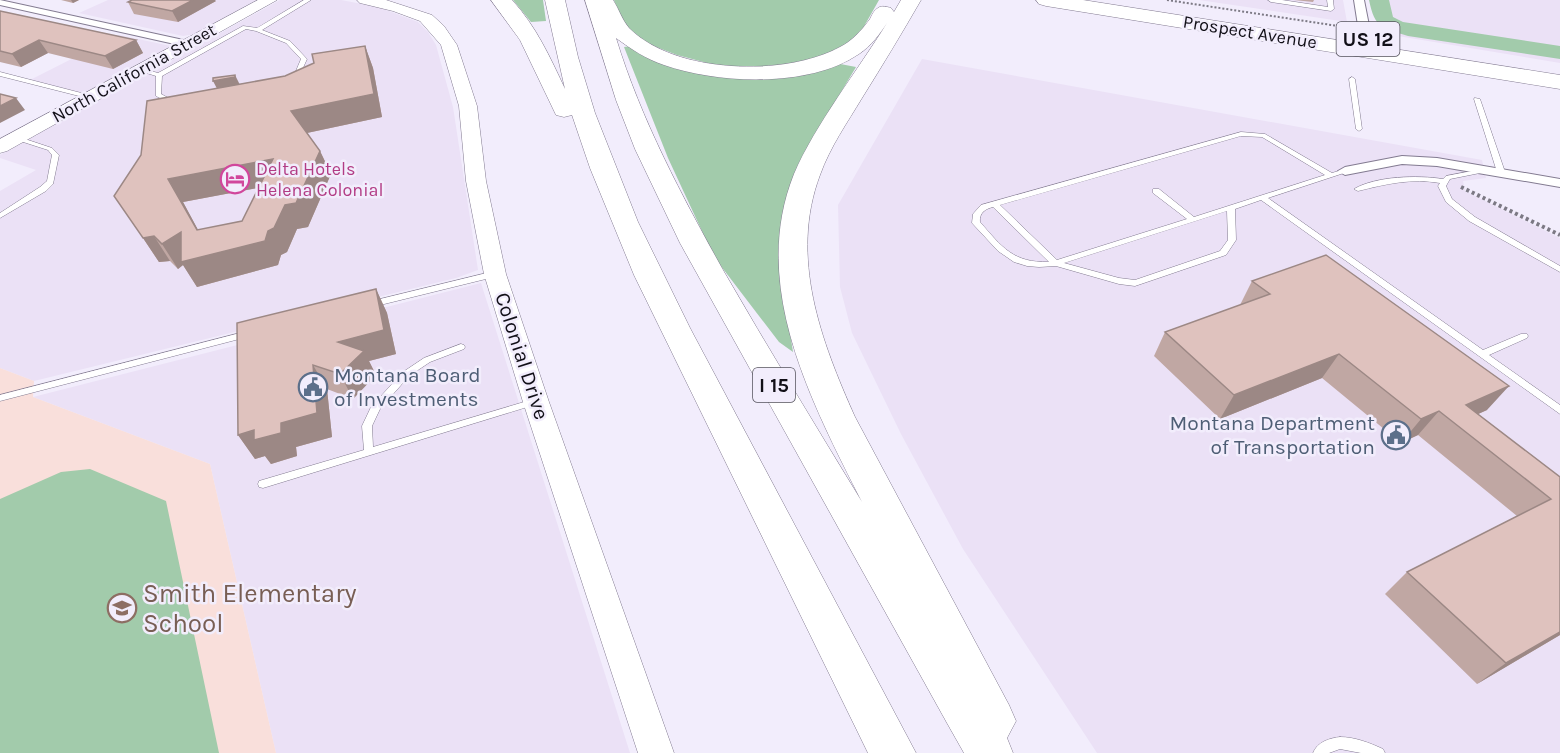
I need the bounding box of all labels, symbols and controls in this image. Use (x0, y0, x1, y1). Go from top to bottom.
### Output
street label: Prospect Avenue (1182, 11, 1318, 53)
street label: North California Street (48, 19, 220, 127)
road number: US 12 (1336, 22, 1400, 56)
place label: Delta Hotels Helena Colonial (256, 158, 384, 201)
hotel icon: Delta Hotels Helena Colonial (219, 163, 251, 195)
street label: Colonial Drive (490, 289, 554, 423)
place label: Montana Board of Investments (334, 363, 481, 411)
road number: I 15 (753, 368, 795, 402)
public building icon: Montana Board of Investments (297, 371, 329, 403)
place label: Montana Department of Transportation (1169, 411, 1375, 459)
public building icon: Montana Department of Transportation (1380, 419, 1412, 451)
place label: Smith Elementary School (143, 578, 357, 639)
school or university icon: Smith Elementary School (106, 592, 138, 624)

